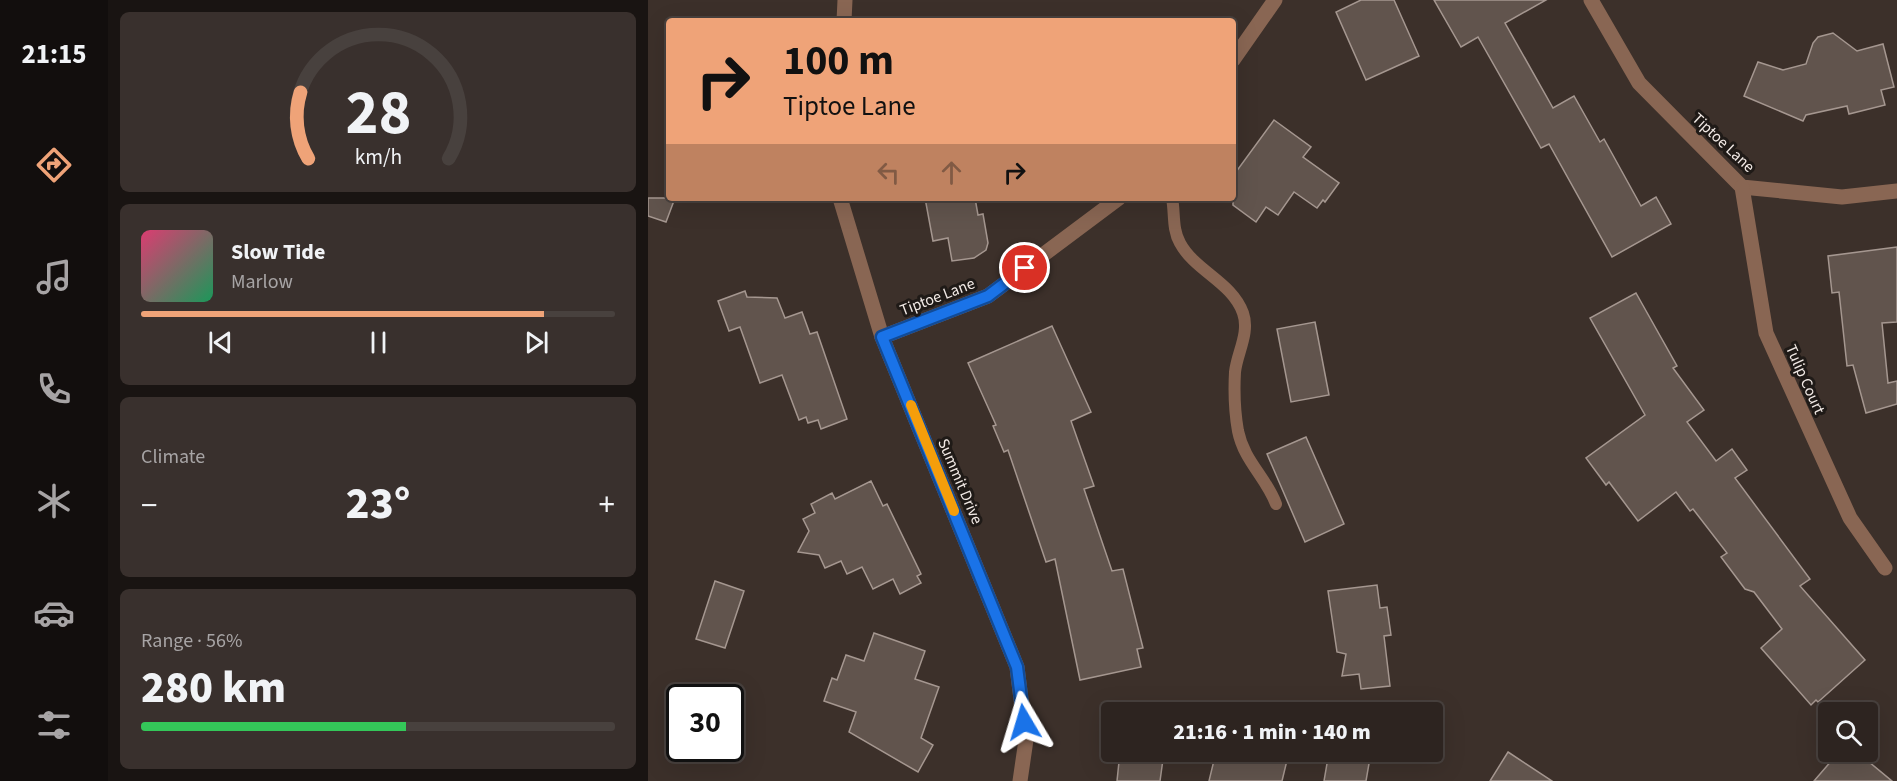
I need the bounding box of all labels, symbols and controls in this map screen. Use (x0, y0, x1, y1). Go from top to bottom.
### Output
text: 100 m (783, 31, 894, 91)
text: 21:15 (21, 35, 87, 74)
icon: right (684, 42, 762, 120)
text: 28 (345, 69, 411, 158)
text: Tiptoe Lane (783, 87, 916, 126)
street label: Tiptoe Lane (1687, 108, 1760, 178)
text: km/h (354, 143, 402, 174)
icon: directions (33, 144, 75, 186)
icon: left (872, 156, 905, 189)
icon: ahead (935, 156, 968, 189)
icon: right (998, 156, 1031, 189)
text: Slow Tide (231, 236, 325, 268)
pin (999, 242, 1050, 293)
icon: arrive (1008, 251, 1041, 284)
icon: music (33, 256, 75, 298)
text: Marlow (231, 268, 293, 296)
street label: Tiptoe Lane (897, 273, 978, 321)
icon: previous (204, 326, 237, 359)
icon: pause (362, 326, 395, 359)
icon: next (520, 326, 553, 359)
street label: Tulip Court (1780, 341, 1830, 418)
icon: phone (33, 368, 75, 410)
street label: Summit Drive (932, 435, 988, 528)
text: Climate (141, 443, 205, 471)
text: 23° (346, 472, 410, 536)
icon: climate (33, 480, 75, 522)
text: − (141, 482, 157, 529)
text: + (599, 482, 615, 529)
icon: car (33, 592, 75, 634)
text: Range · 56% (141, 627, 242, 655)
text: 280 km (141, 656, 286, 720)
speed limit sign: 30 (666, 684, 744, 762)
position arrow (992, 690, 1056, 754)
map controls (1818, 702, 1878, 762)
button: search (1818, 702, 1878, 762)
icon: filters (33, 704, 75, 746)
text: 21:16 · 1 min · 140 m (1173, 716, 1371, 748)

